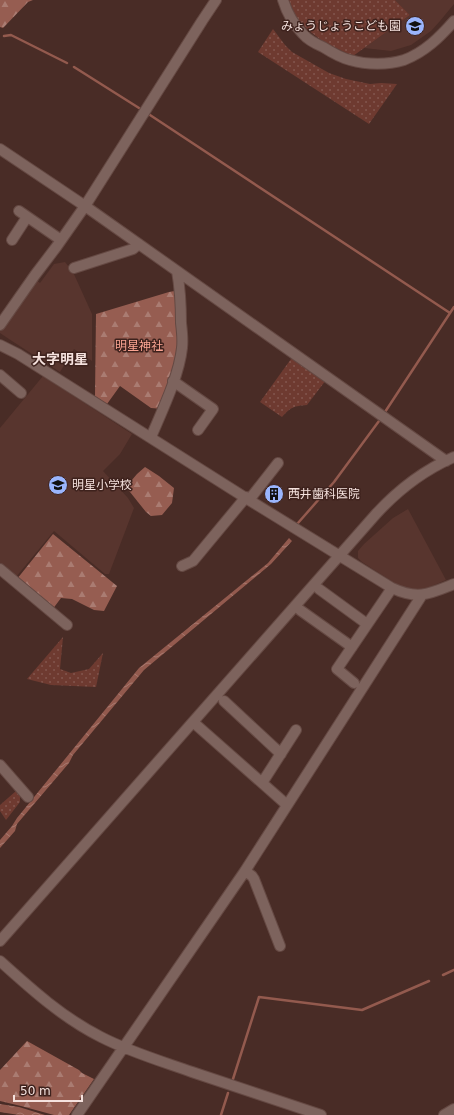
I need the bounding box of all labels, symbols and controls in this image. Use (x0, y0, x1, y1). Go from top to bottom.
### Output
school or university icon: みょうじょうこども園 (404, 15, 426, 37)
place label: みょうじょうこども園 (281, 19, 401, 33)
park label: 明星神社 (115, 339, 163, 353)
district label: 大字明星 (32, 351, 88, 367)
school or university icon: 明星小学校 (47, 474, 69, 496)
place label: 明星小学校 (72, 478, 132, 492)
building icon: 西井歯科医院 (263, 483, 285, 505)
place label: 西井歯科医院 (288, 487, 360, 501)
scale bar (14, 1077, 82, 1103)
text: 50 m (20, 1084, 51, 1098)

